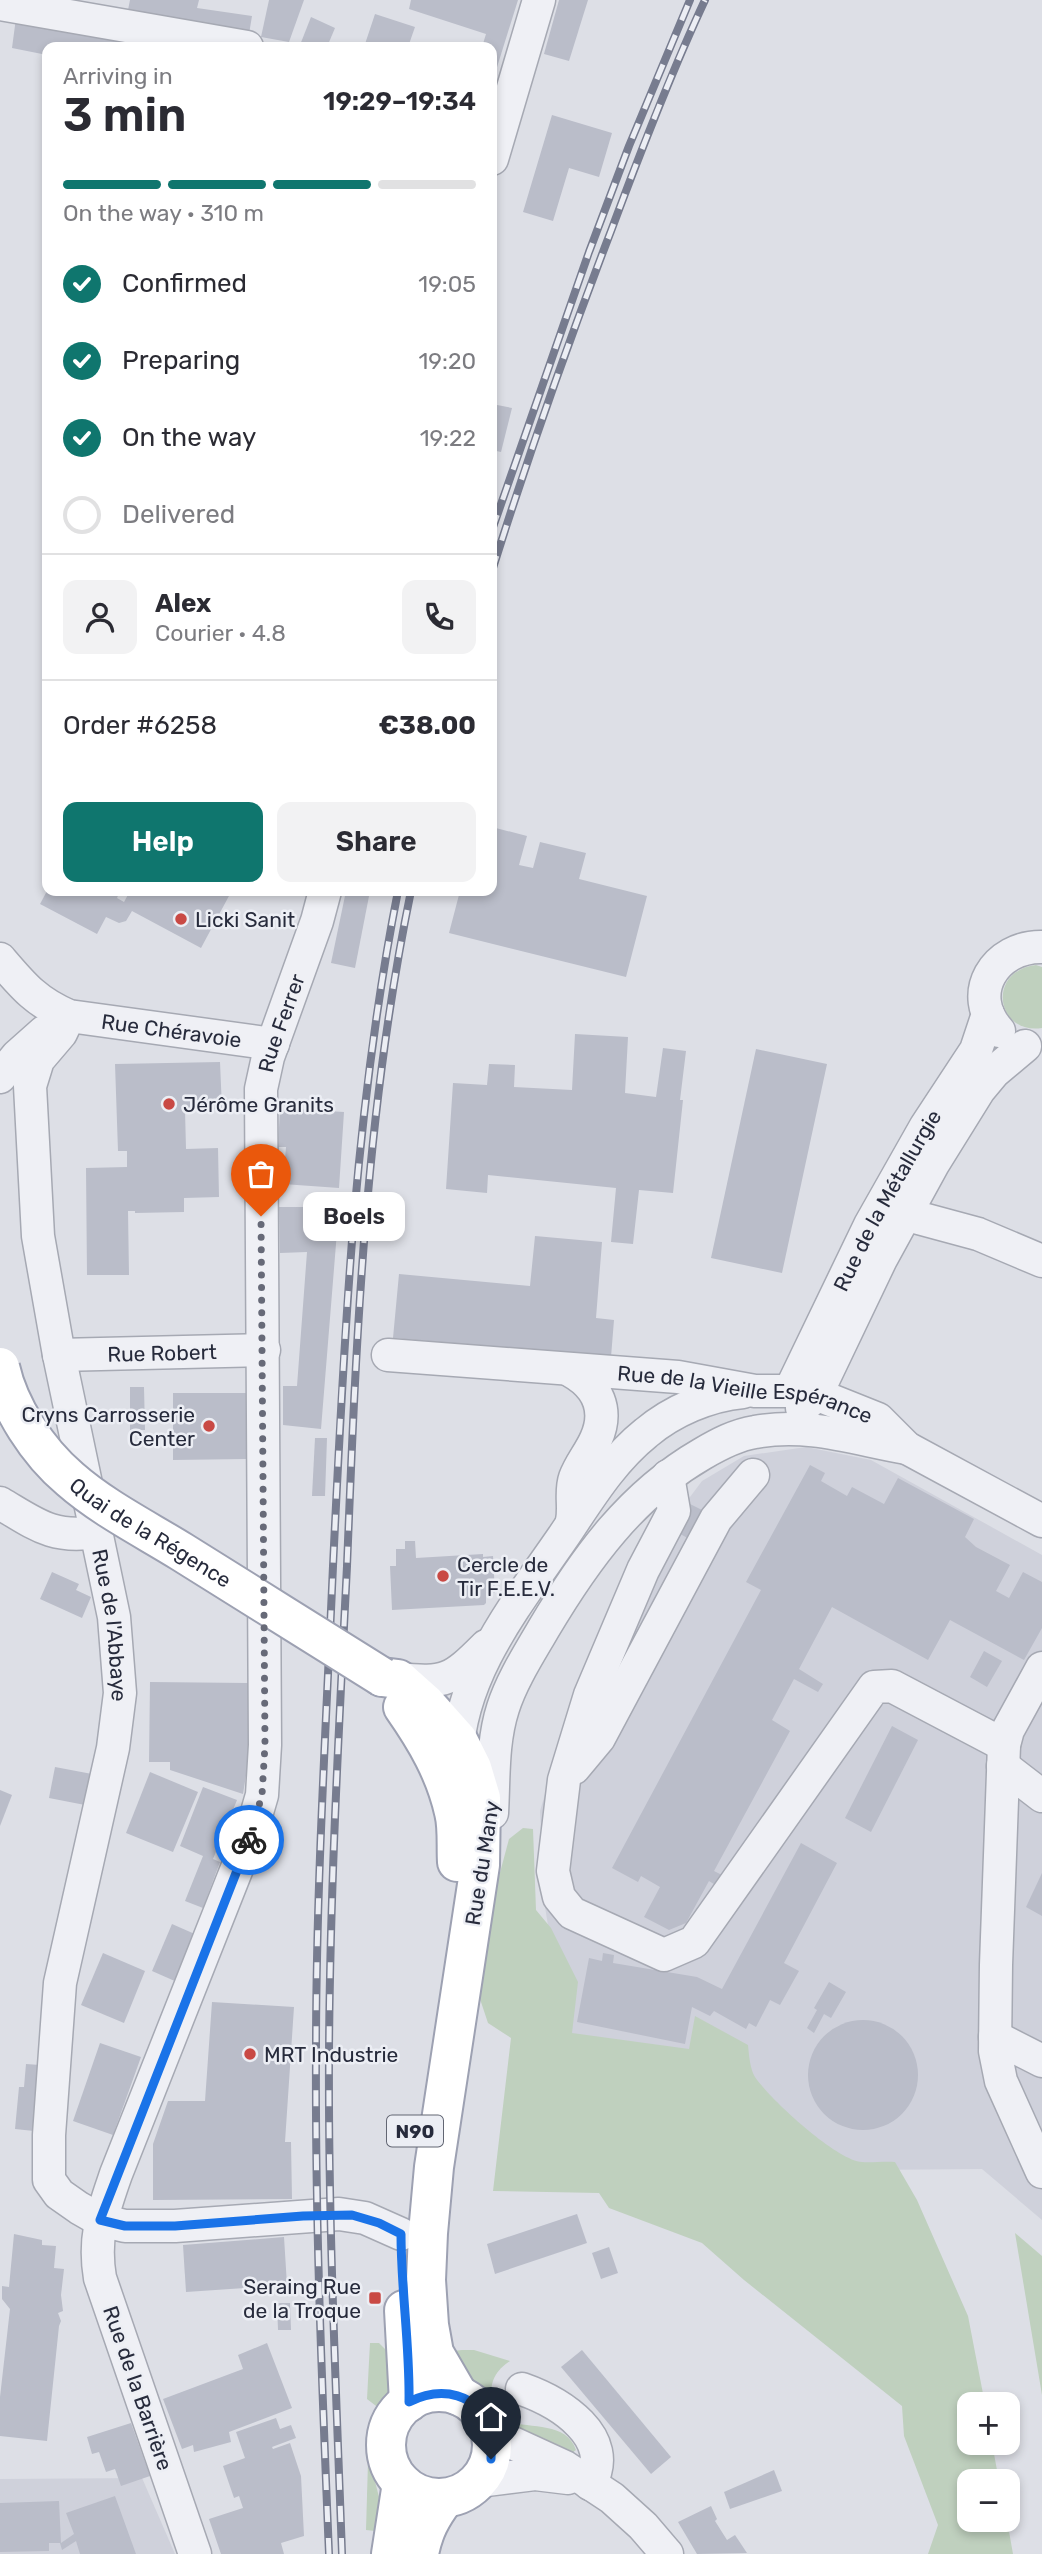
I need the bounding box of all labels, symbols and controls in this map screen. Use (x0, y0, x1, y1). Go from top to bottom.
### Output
text: Arriving in (63, 62, 173, 90)
text: 19:29–19:34 (323, 86, 476, 117)
text: 3 min (63, 88, 186, 143)
text: On the way · 310 m (63, 199, 264, 227)
icon: check (63, 265, 101, 303)
text: Confirmed (122, 268, 247, 299)
text: 19:05 (418, 270, 476, 298)
icon: check (63, 342, 101, 380)
text: Preparing (122, 345, 240, 376)
text: 19:20 (419, 347, 476, 375)
icon: check (63, 419, 101, 457)
text: On the way (122, 422, 256, 453)
text: 19:22 (420, 424, 476, 452)
text: Delivered (122, 499, 235, 530)
button: person (63, 580, 137, 654)
button: phone (402, 580, 476, 654)
text: Alex (155, 588, 211, 619)
text: Courier · 4.8 (155, 619, 286, 647)
text: Order #6258 (63, 710, 217, 741)
text: €38.00 (378, 710, 476, 741)
button: Help (63, 802, 263, 882)
button: Share (277, 802, 476, 882)
place label: Licki Sanit (195, 907, 295, 932)
marker: Licki Sanit (173, 911, 189, 927)
street label: Rue Ferrer (253, 970, 309, 1074)
street label: Rue Chéravoie (100, 1008, 243, 1052)
place label: Jérôme Granits (183, 1092, 334, 1117)
marker: Jérôme Granits (161, 1096, 177, 1112)
street label: Rue de la Métallurgie (828, 1105, 946, 1295)
pin (231, 1144, 291, 1216)
icon: bag (242, 1155, 280, 1193)
callout: Boels (303, 1192, 404, 1240)
text: Boels (323, 1202, 385, 1230)
street label: Rue Robert (107, 1339, 217, 1366)
street label: Rue de la Vieille Espérance (616, 1360, 876, 1428)
place label: Cryns Carrosserie Center (21, 1402, 195, 1451)
marker: Cryns Carrosserie Center (201, 1418, 217, 1434)
street label: Quai de la Régence (65, 1472, 236, 1592)
street label: Rue de l'Abbaye (87, 1546, 133, 1703)
place label: Cercle de Tir F.E.E.V. (457, 1552, 555, 1601)
marker: Cercle de Tir F.E.E.V. (435, 1568, 451, 1584)
street label: Rue du Many (460, 1799, 504, 1927)
courier (214, 1805, 284, 1875)
icon: bike (230, 1821, 268, 1859)
place label: MRT Industrie (264, 2042, 398, 2067)
marker: MRT Industrie (242, 2046, 258, 2062)
road number: N90 (387, 2116, 443, 2146)
place label: Seraing Rue de la Troque (243, 2274, 361, 2323)
marker: Seraing Rue de la Troque (367, 2290, 383, 2306)
street label: Rue de la Barrière (98, 2302, 178, 2474)
pin (461, 2387, 521, 2459)
map controls (957, 2392, 1020, 2532)
button: + (957, 2392, 1020, 2455)
icon: home (472, 2398, 510, 2436)
button: − (957, 2469, 1020, 2532)

